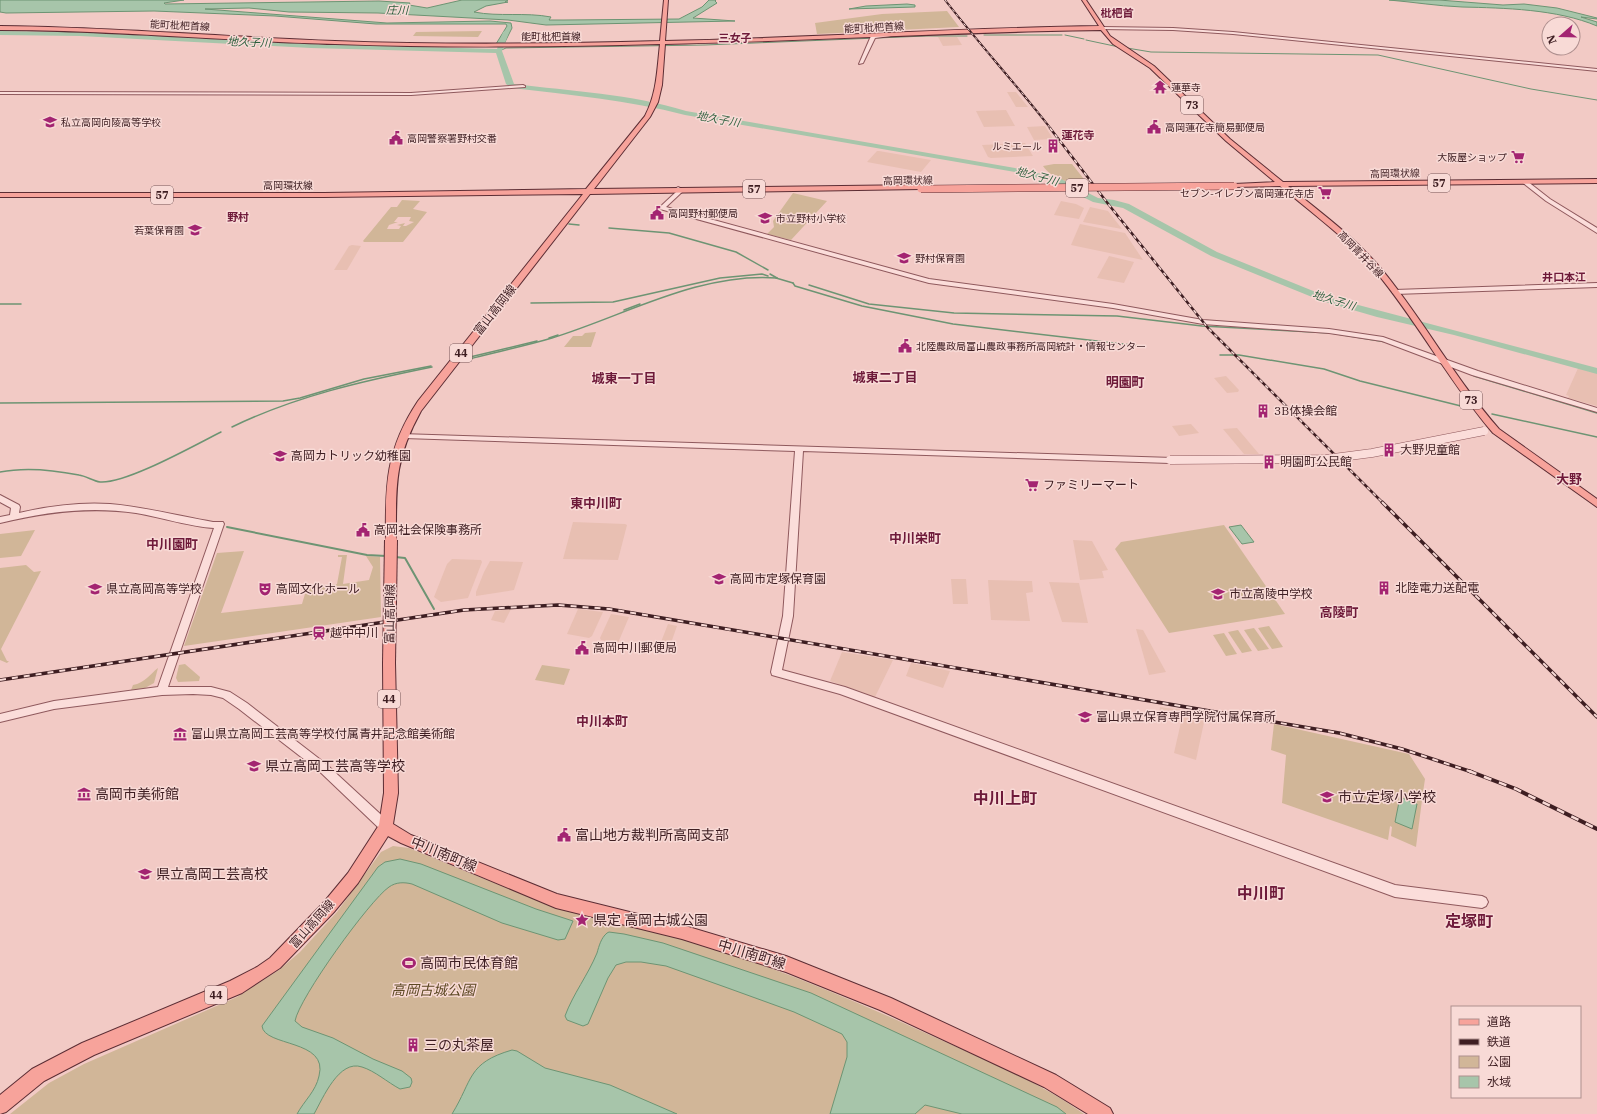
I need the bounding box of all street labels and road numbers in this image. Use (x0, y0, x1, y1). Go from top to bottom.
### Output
street label: 能町枇杷首線 (150, 17, 210, 34)
street label: 能町枇杷首線 (844, 19, 904, 36)
street label: 能町枇杷首線 (521, 30, 581, 43)
road number: 73 (1181, 96, 1203, 114)
street label: 高岡環状線 (1370, 167, 1420, 180)
street label: 高岡環状線 (883, 174, 933, 187)
road number: 57 (1428, 174, 1450, 192)
street label: 高岡環状線 (263, 179, 313, 192)
road number: 57 (1066, 179, 1088, 197)
road number: 57 (743, 180, 765, 198)
road number: 57 (151, 186, 173, 204)
street label: 高岡青井谷線 (1335, 228, 1386, 280)
street label: 富山高岡線 (470, 281, 519, 338)
road number: 44 (450, 344, 472, 362)
road number: 73 (1460, 391, 1482, 409)
street label: 富山高岡線 (381, 584, 398, 644)
road number: 44 (378, 690, 400, 708)
street label: 中川南町線 (408, 833, 480, 875)
street label: 富山高岡線 (286, 896, 337, 951)
street label: 中川南町線 (716, 935, 788, 973)
road number: 44 (205, 986, 227, 1004)

